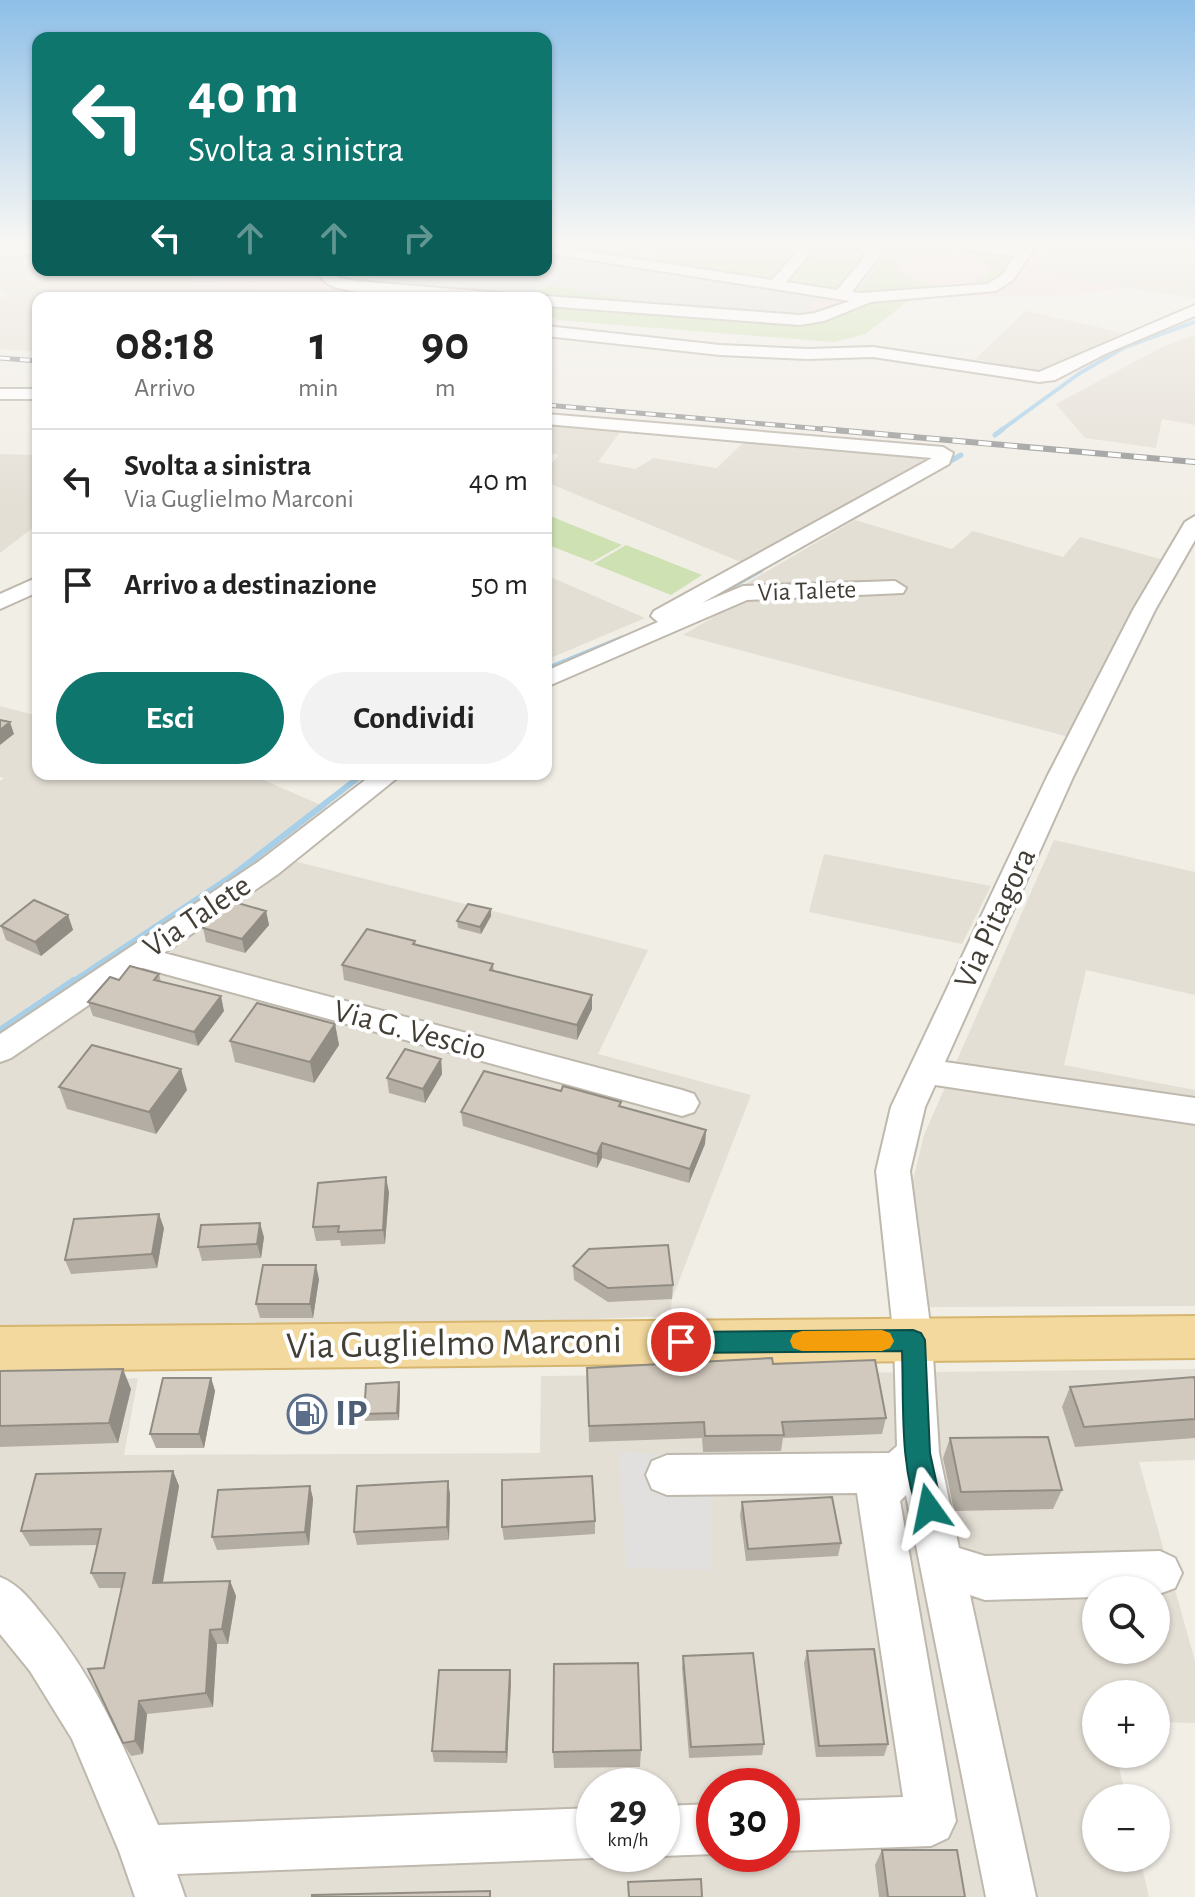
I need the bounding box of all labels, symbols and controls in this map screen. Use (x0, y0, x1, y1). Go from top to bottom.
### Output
icon: left (56, 64, 160, 168)
text: 40 m (188, 67, 299, 123)
text: Svolta a sinistra (188, 132, 404, 168)
icon: left (144, 216, 188, 260)
icon: ahead (228, 216, 272, 260)
icon: ahead (312, 216, 356, 260)
icon: right (396, 216, 440, 260)
text: 08:18 (115, 321, 215, 369)
text: 1 (310, 321, 327, 369)
text: 90 (421, 321, 469, 369)
text: Arrivo (134, 375, 196, 401)
text: min (298, 375, 338, 401)
text: m (435, 375, 456, 401)
text: Svolta a sinistra (124, 451, 311, 481)
icon: left (56, 459, 100, 503)
text: 40 m (469, 466, 528, 496)
text: Via Guglielmo Marconi (124, 486, 354, 512)
icon: arrive (56, 563, 100, 607)
text: Arrivo a destinazione (124, 570, 377, 600)
text: 50 m (471, 570, 528, 600)
street label: Via Talete (757, 576, 857, 606)
button: Esci (56, 672, 284, 764)
button: Condividi (300, 672, 528, 764)
street label: Via Pitagora (949, 843, 1041, 993)
street label: Via Talete (138, 869, 256, 963)
street label: Via G. Vescio (330, 994, 490, 1066)
pin (647, 1308, 715, 1376)
icon: arrive (659, 1320, 703, 1364)
street label: Via Guglielmo Marconi (286, 1322, 622, 1366)
fuel station icon: IP (286, 1393, 328, 1435)
place label: IP (335, 1395, 367, 1433)
position arrow (887, 1466, 971, 1550)
map controls (1082, 1576, 1170, 1872)
button: search (1082, 1576, 1170, 1664)
button: + (1082, 1680, 1170, 1768)
speed limit sign: 30 (696, 1768, 800, 1872)
button: − (1082, 1784, 1170, 1872)
text: 29 (609, 1790, 647, 1830)
text: km/h (607, 1830, 649, 1850)

